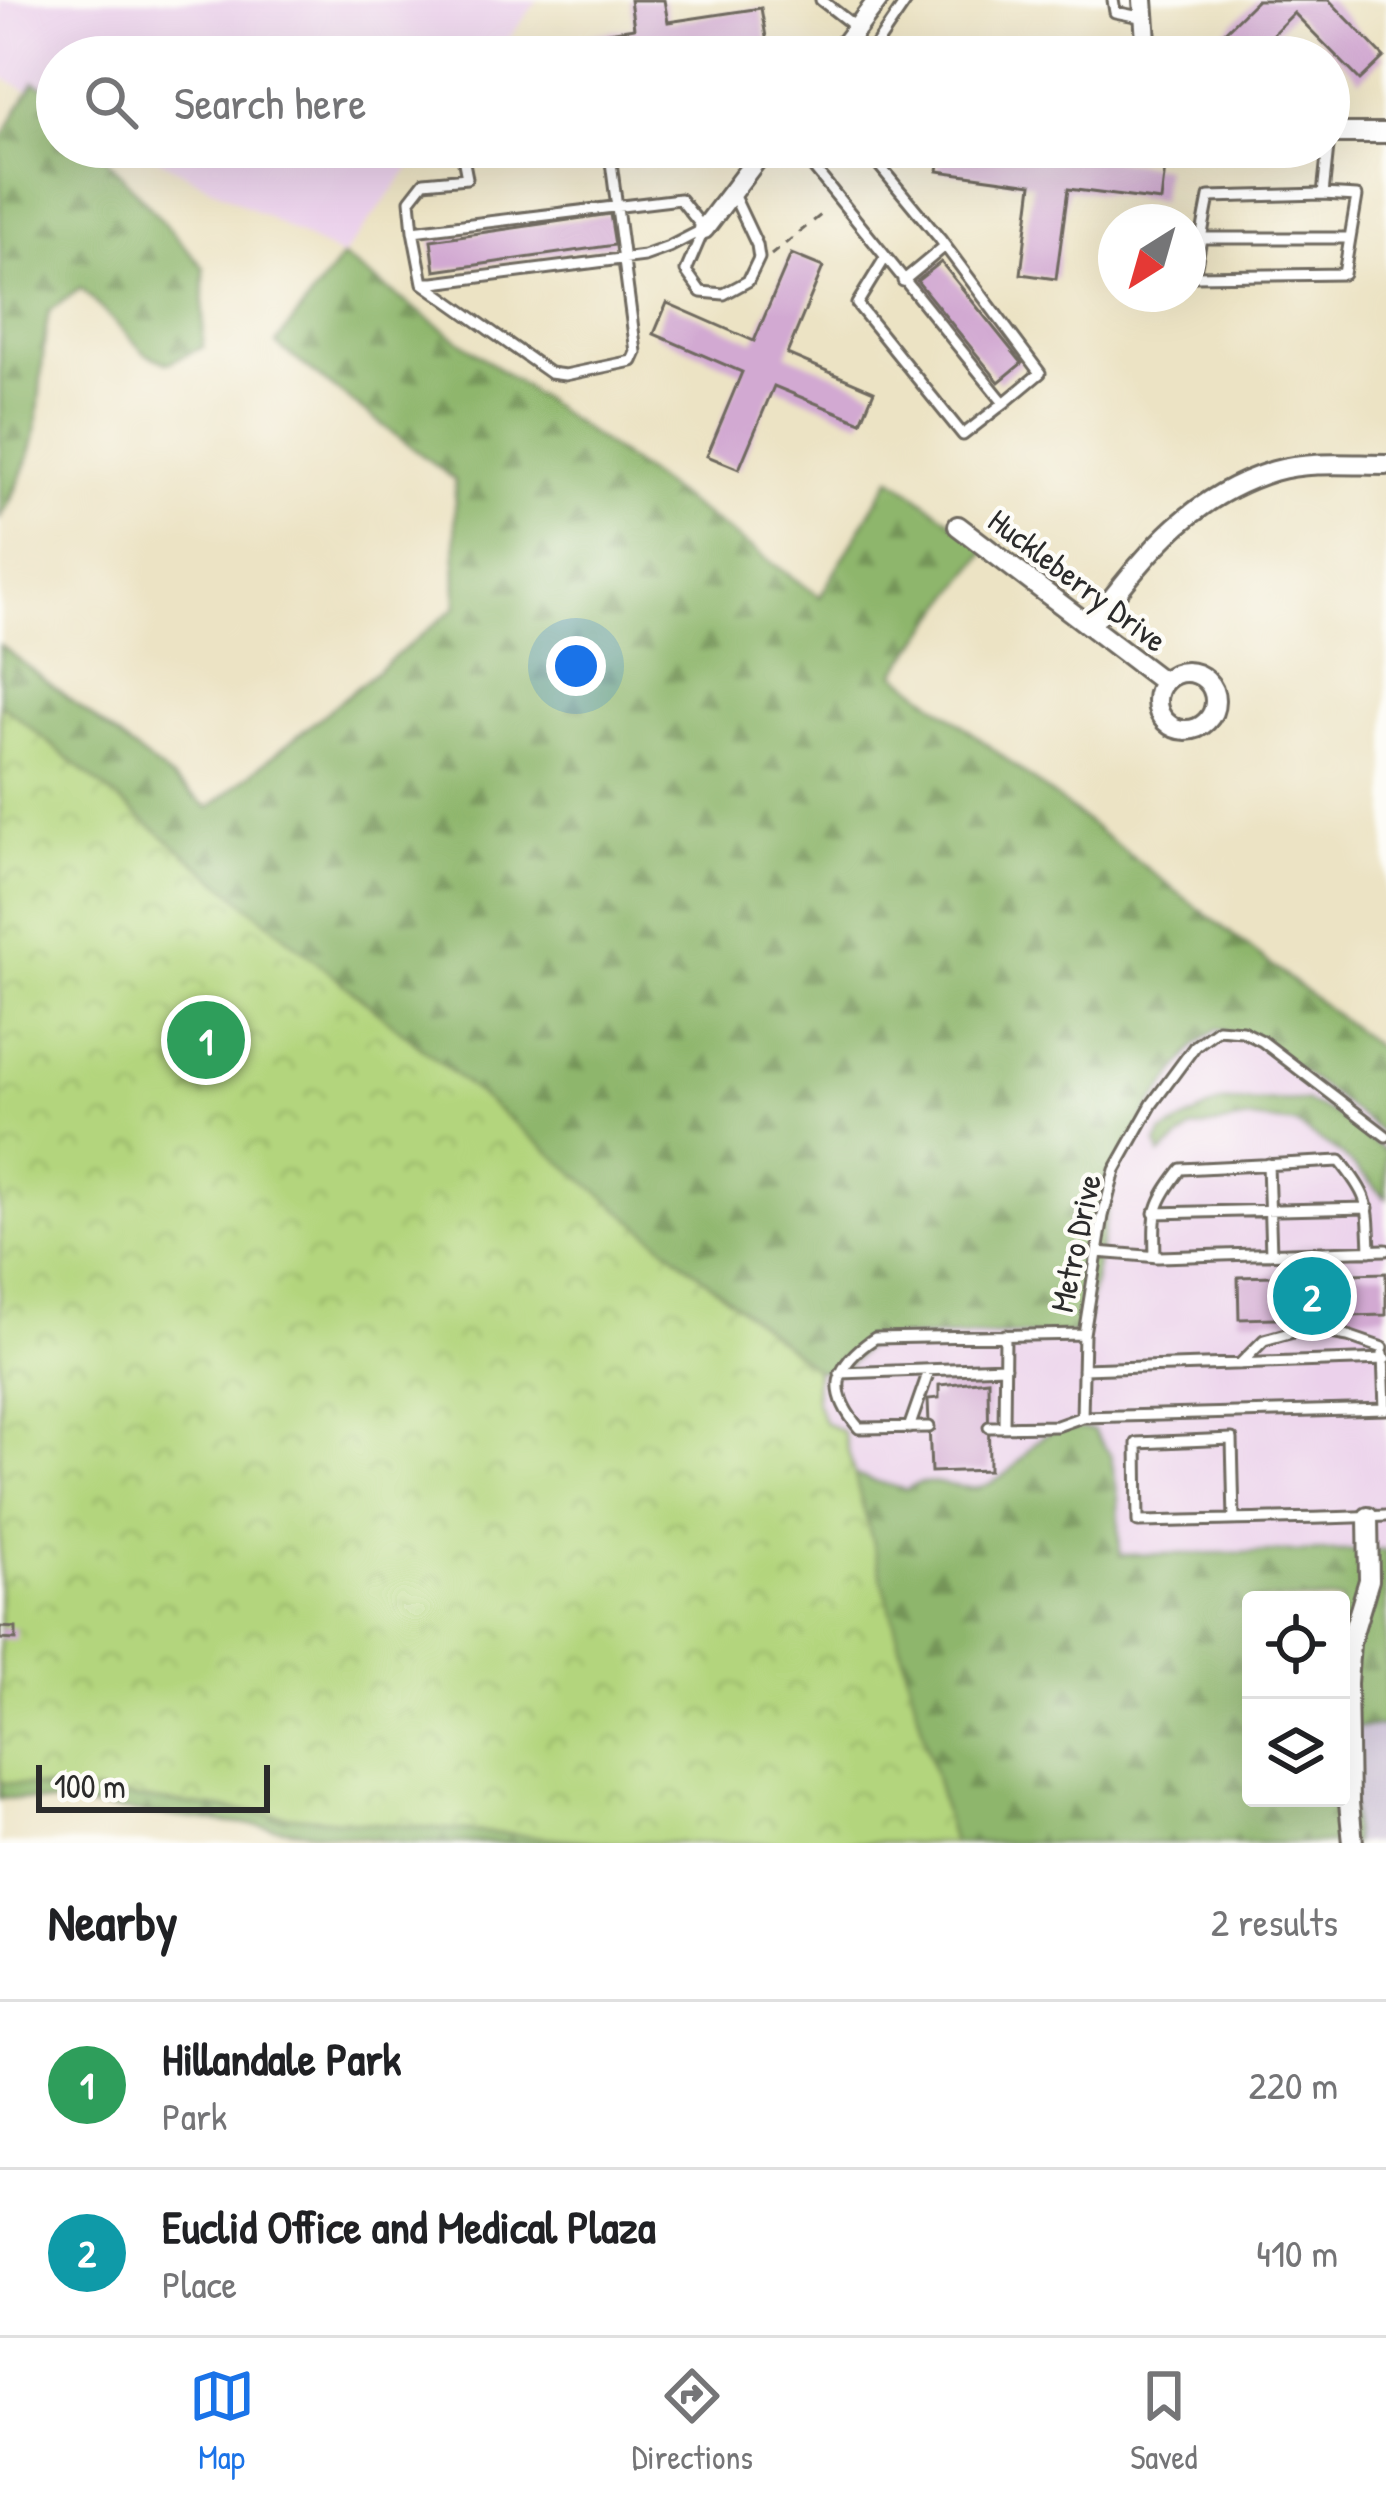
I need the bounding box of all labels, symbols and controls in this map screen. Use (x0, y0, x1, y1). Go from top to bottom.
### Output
search box (36, 36, 1350, 168)
icon: search (78, 69, 144, 135)
text: Search here (174, 72, 366, 133)
north arrow (1098, 204, 1206, 312)
street label: Huckleberry Drive (979, 498, 1176, 662)
your location (546, 636, 606, 696)
pin: 1 (167, 995, 245, 1085)
street label: Metro Drive (1039, 1170, 1111, 1316)
pin: 2 (1273, 1251, 1351, 1341)
map controls (1242, 1591, 1350, 1807)
button: locate (1242, 1591, 1350, 1699)
button: layers (1242, 1699, 1350, 1807)
scale bar (36, 1759, 270, 1812)
text: 100 m (54, 1764, 126, 1808)
text: Nearby (48, 1887, 178, 1956)
text: 2 results (1211, 1895, 1338, 1948)
text: Hillandale Park (162, 2028, 401, 2089)
text: 1 (80, 2058, 94, 2111)
text: 220 m (1249, 2058, 1338, 2111)
text: Park (162, 2089, 227, 2142)
text: Euclid Office and Medical Plaza (162, 2196, 656, 2257)
text: 2 (78, 2226, 96, 2279)
text: 410 m (1256, 2226, 1338, 2279)
text: Place (162, 2257, 237, 2310)
tab: Map (189, 2363, 255, 2479)
tab: Directions (632, 2363, 753, 2479)
tab: Saved (1130, 2363, 1197, 2479)

